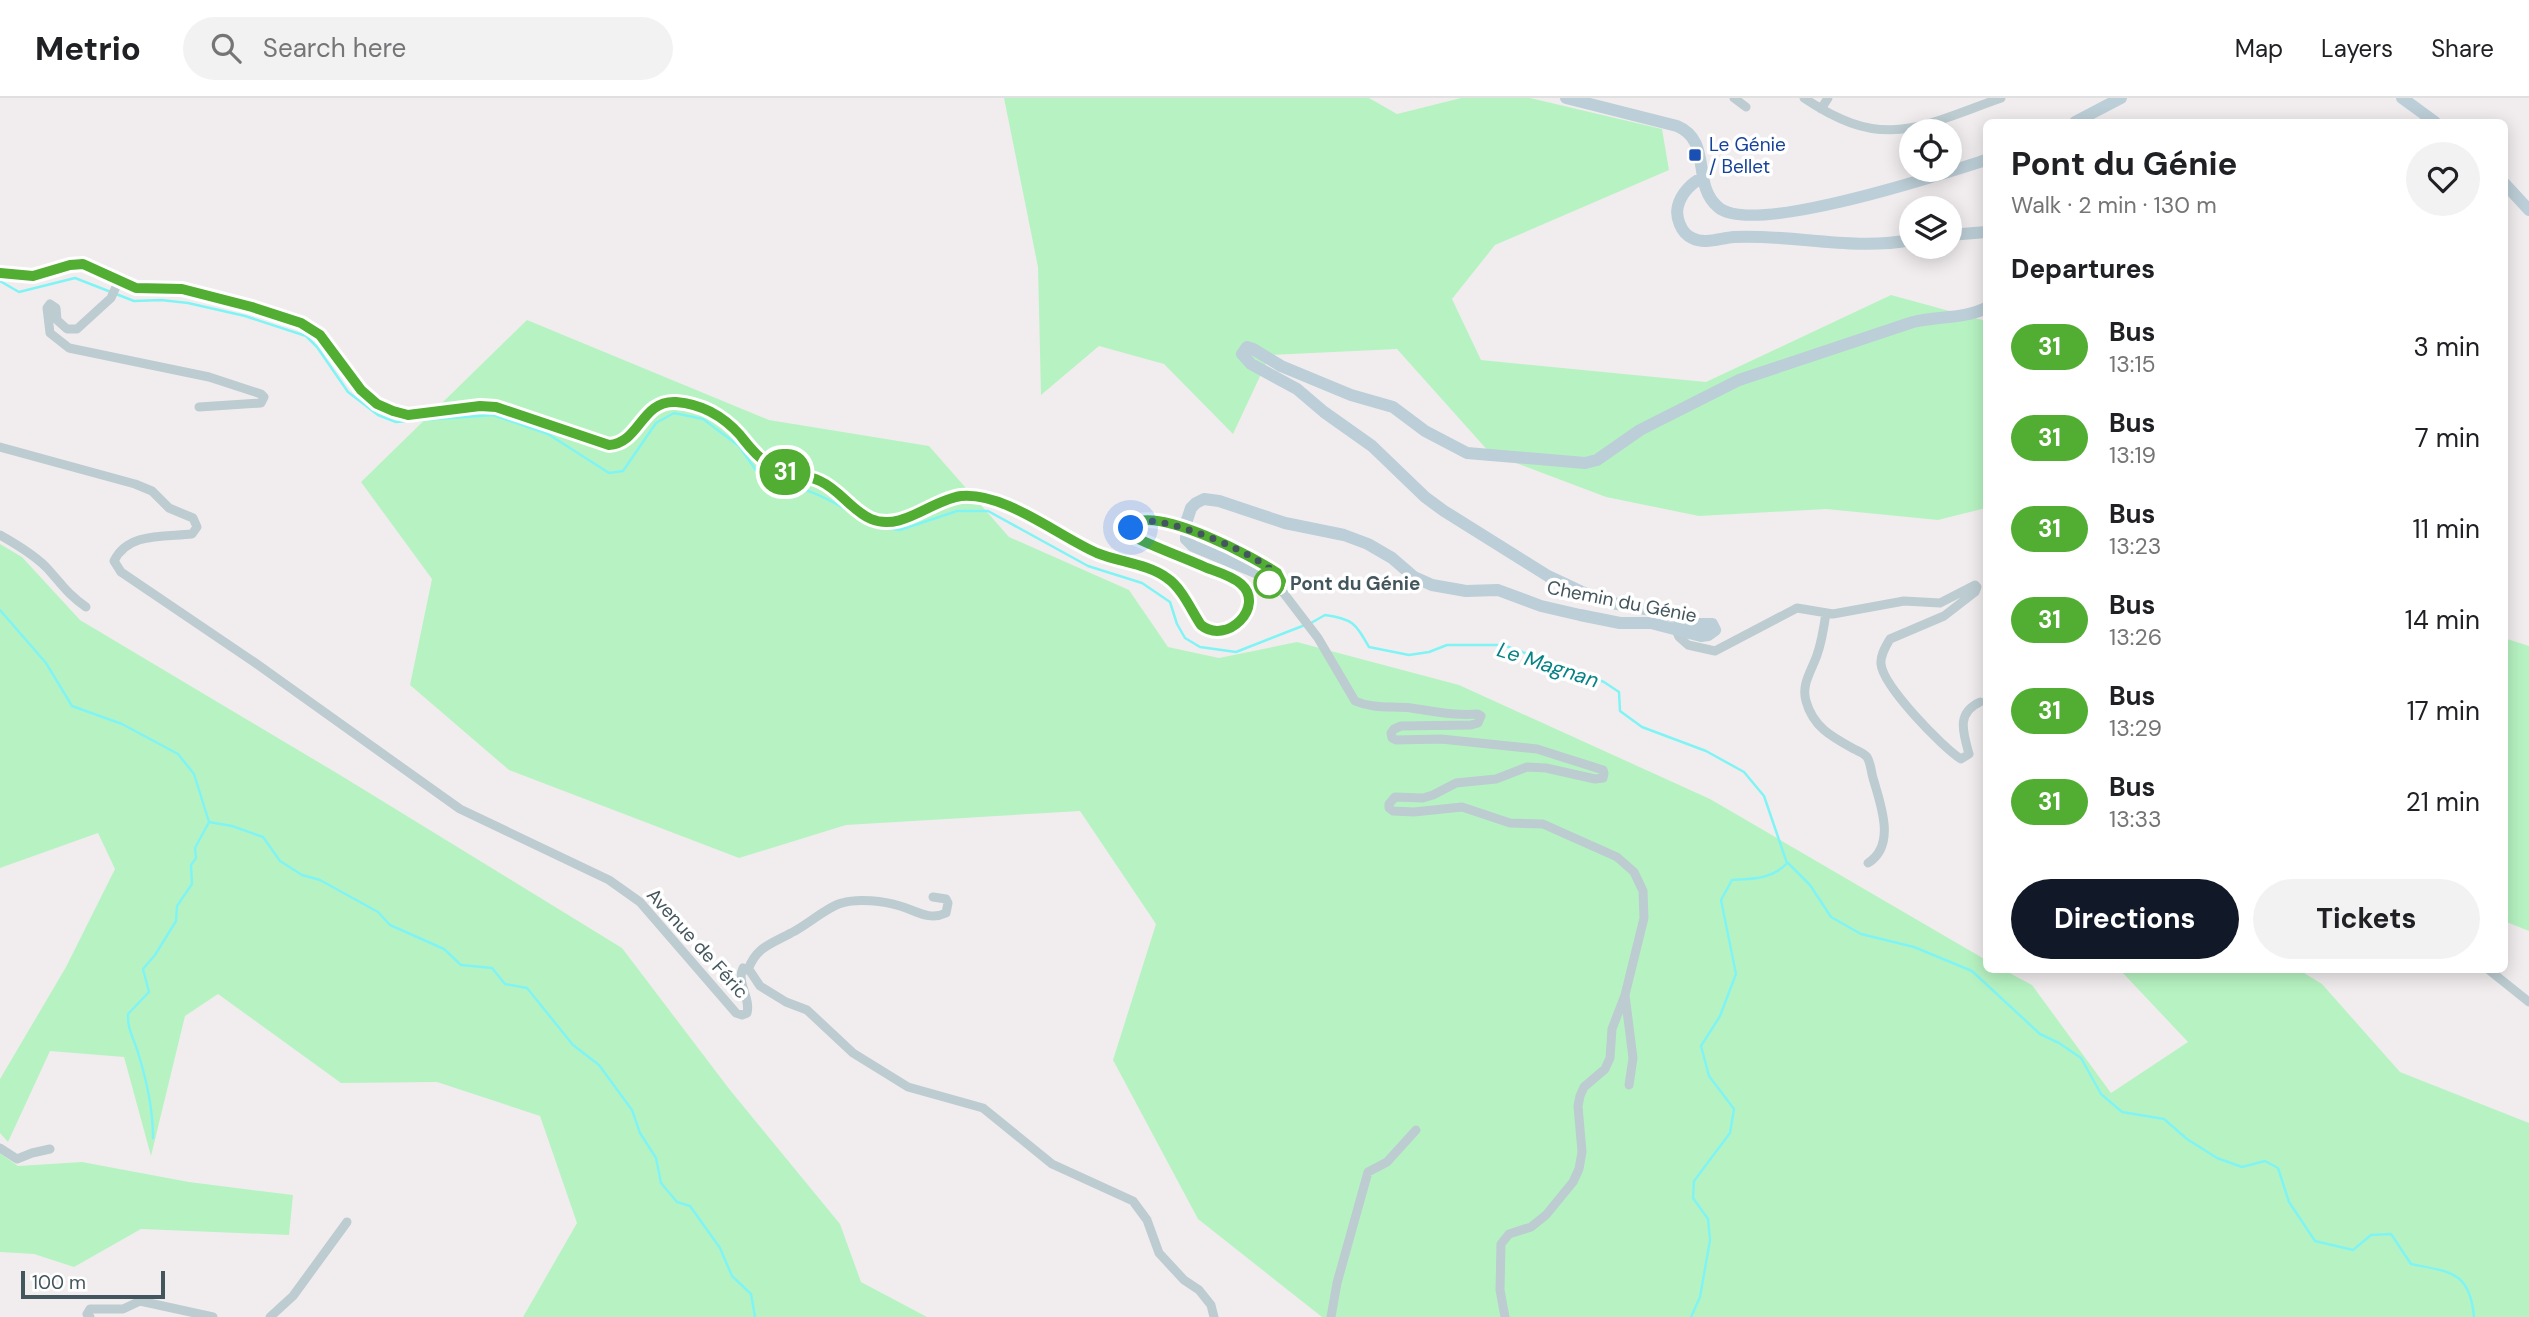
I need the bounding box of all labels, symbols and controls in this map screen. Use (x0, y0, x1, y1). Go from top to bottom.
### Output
search box (183, 17, 673, 80)
text: Metrio (35, 27, 141, 70)
icon: search (207, 29, 245, 67)
text: Search here (263, 31, 406, 65)
text: Map (2235, 33, 2283, 64)
text: Layers (2321, 33, 2393, 64)
text: Share (2431, 33, 2494, 64)
map controls (1899, 119, 1962, 259)
button: locate (1899, 119, 1962, 182)
place label: Le Génie / Bellet (1709, 132, 1786, 179)
text: Pont du Génie (2011, 142, 2237, 185)
button: heart (2406, 142, 2480, 216)
marker: Le Génie / Bellet (1687, 147, 1703, 163)
text: Walk · 2 min · 130 m (2011, 190, 2217, 220)
button: layers (1899, 196, 1962, 259)
text: Departures (2011, 252, 2155, 286)
text: Bus (2109, 315, 2155, 349)
text: 3 min (2413, 330, 2480, 364)
text: 31 (2038, 331, 2061, 362)
text: 13:15 (2109, 349, 2156, 379)
text: Bus (2109, 406, 2155, 440)
text: 7 min (2415, 421, 2480, 455)
text: 31 (2038, 422, 2061, 453)
text: 13:19 (2109, 440, 2156, 470)
line badge: 31 (754, 449, 816, 495)
text: 31 (773, 456, 797, 487)
text: Bus (2109, 497, 2155, 531)
your location (1113, 510, 1148, 545)
text: 11 min (2413, 512, 2480, 546)
text: 31 (2038, 513, 2061, 544)
text: 13:23 (2109, 531, 2161, 561)
marker: Pont du Génie (1254, 568, 1284, 598)
place label: Pont du Génie (1290, 571, 1420, 596)
street label: Chemin du Génie (1545, 575, 1699, 628)
text: Bus (2109, 588, 2155, 622)
text: 14 min (2405, 603, 2480, 637)
text: 31 (2038, 604, 2061, 635)
text: 13:26 (2109, 622, 2162, 652)
water label: Le Magnan (1494, 635, 1602, 695)
text: Bus (2109, 679, 2155, 713)
text: 17 min (2407, 694, 2480, 728)
text: 31 (2038, 695, 2061, 726)
text: 13:29 (2109, 713, 2162, 743)
text: Bus (2109, 770, 2155, 804)
text: 21 min (2406, 785, 2480, 819)
text: 31 (2038, 786, 2061, 817)
text: 13:33 (2109, 804, 2162, 834)
button: Directions (2011, 879, 2239, 959)
button: Tickets (2253, 879, 2480, 959)
street label: Avenue de Féric (641, 883, 754, 1004)
scale bar (21, 1268, 164, 1300)
text: 100 m (32, 1270, 86, 1295)

